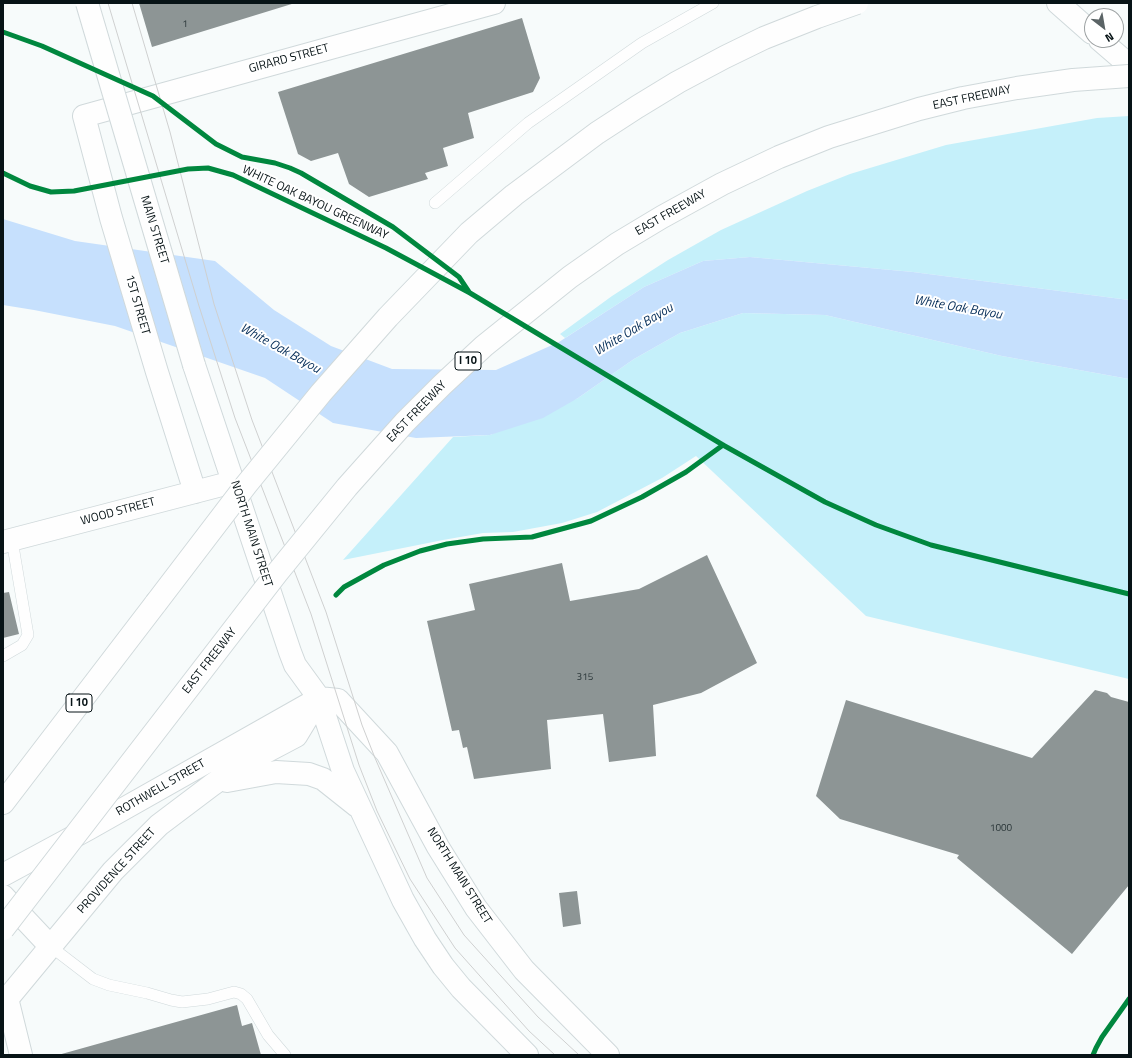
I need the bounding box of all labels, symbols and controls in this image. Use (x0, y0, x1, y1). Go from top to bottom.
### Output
north arrow (1084, 8, 1124, 48)
house number: 1 (182, 19, 188, 31)
text: N (1102, 29, 1117, 46)
street label: GIRARD STREET (247, 41, 331, 77)
street label: EAST FREEWAY (932, 83, 1012, 113)
street label: WHITE OAK BAYOU GREENWAY (240, 163, 390, 243)
street label: EAST FREEWAY (633, 187, 709, 239)
street label: MAIN STREET (137, 194, 171, 266)
street label: 1ST STREET (122, 273, 152, 337)
water label: White Oak Bayou (913, 293, 1003, 323)
water label: White Oak Bayou (592, 300, 676, 360)
water label: White Oak Bayou (237, 321, 323, 377)
road number: I 10 (455, 352, 481, 370)
street label: EAST FREEWAY (384, 378, 450, 446)
street label: NORTH MAIN STREET (227, 479, 275, 589)
street label: WOOD STREET (79, 495, 157, 529)
street label: EAST FREEWAY (180, 625, 240, 697)
house number: 315 (577, 672, 593, 684)
road number: I 10 (66, 694, 92, 712)
street label: ROTHWELL STREET (114, 757, 208, 819)
house number: 1000 (990, 823, 1012, 835)
street label: PROVIDENCE STREET (75, 825, 159, 917)
street label: NORTH MAIN STREET (423, 825, 495, 927)

